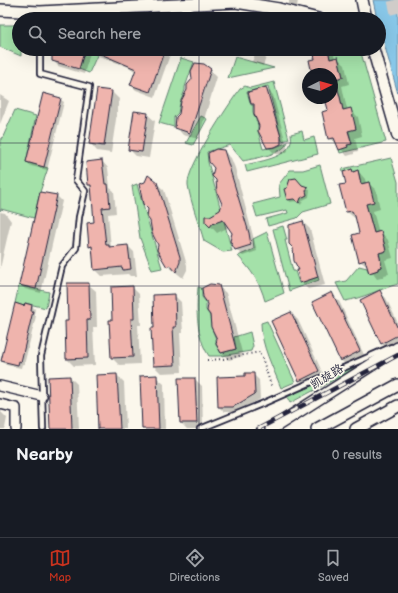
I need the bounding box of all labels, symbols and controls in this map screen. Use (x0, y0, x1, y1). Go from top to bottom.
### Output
search box (12, 12, 386, 56)
icon: search (26, 23, 48, 45)
text: Search here (58, 25, 141, 44)
north arrow (302, 68, 338, 104)
street label: 凯旋路 (308, 361, 346, 393)
text: Nearby (16, 445, 73, 465)
text: 0 results (332, 447, 382, 463)
tab: Map (49, 547, 71, 584)
tab: Directions (169, 547, 220, 584)
tab: Saved (318, 547, 349, 584)

